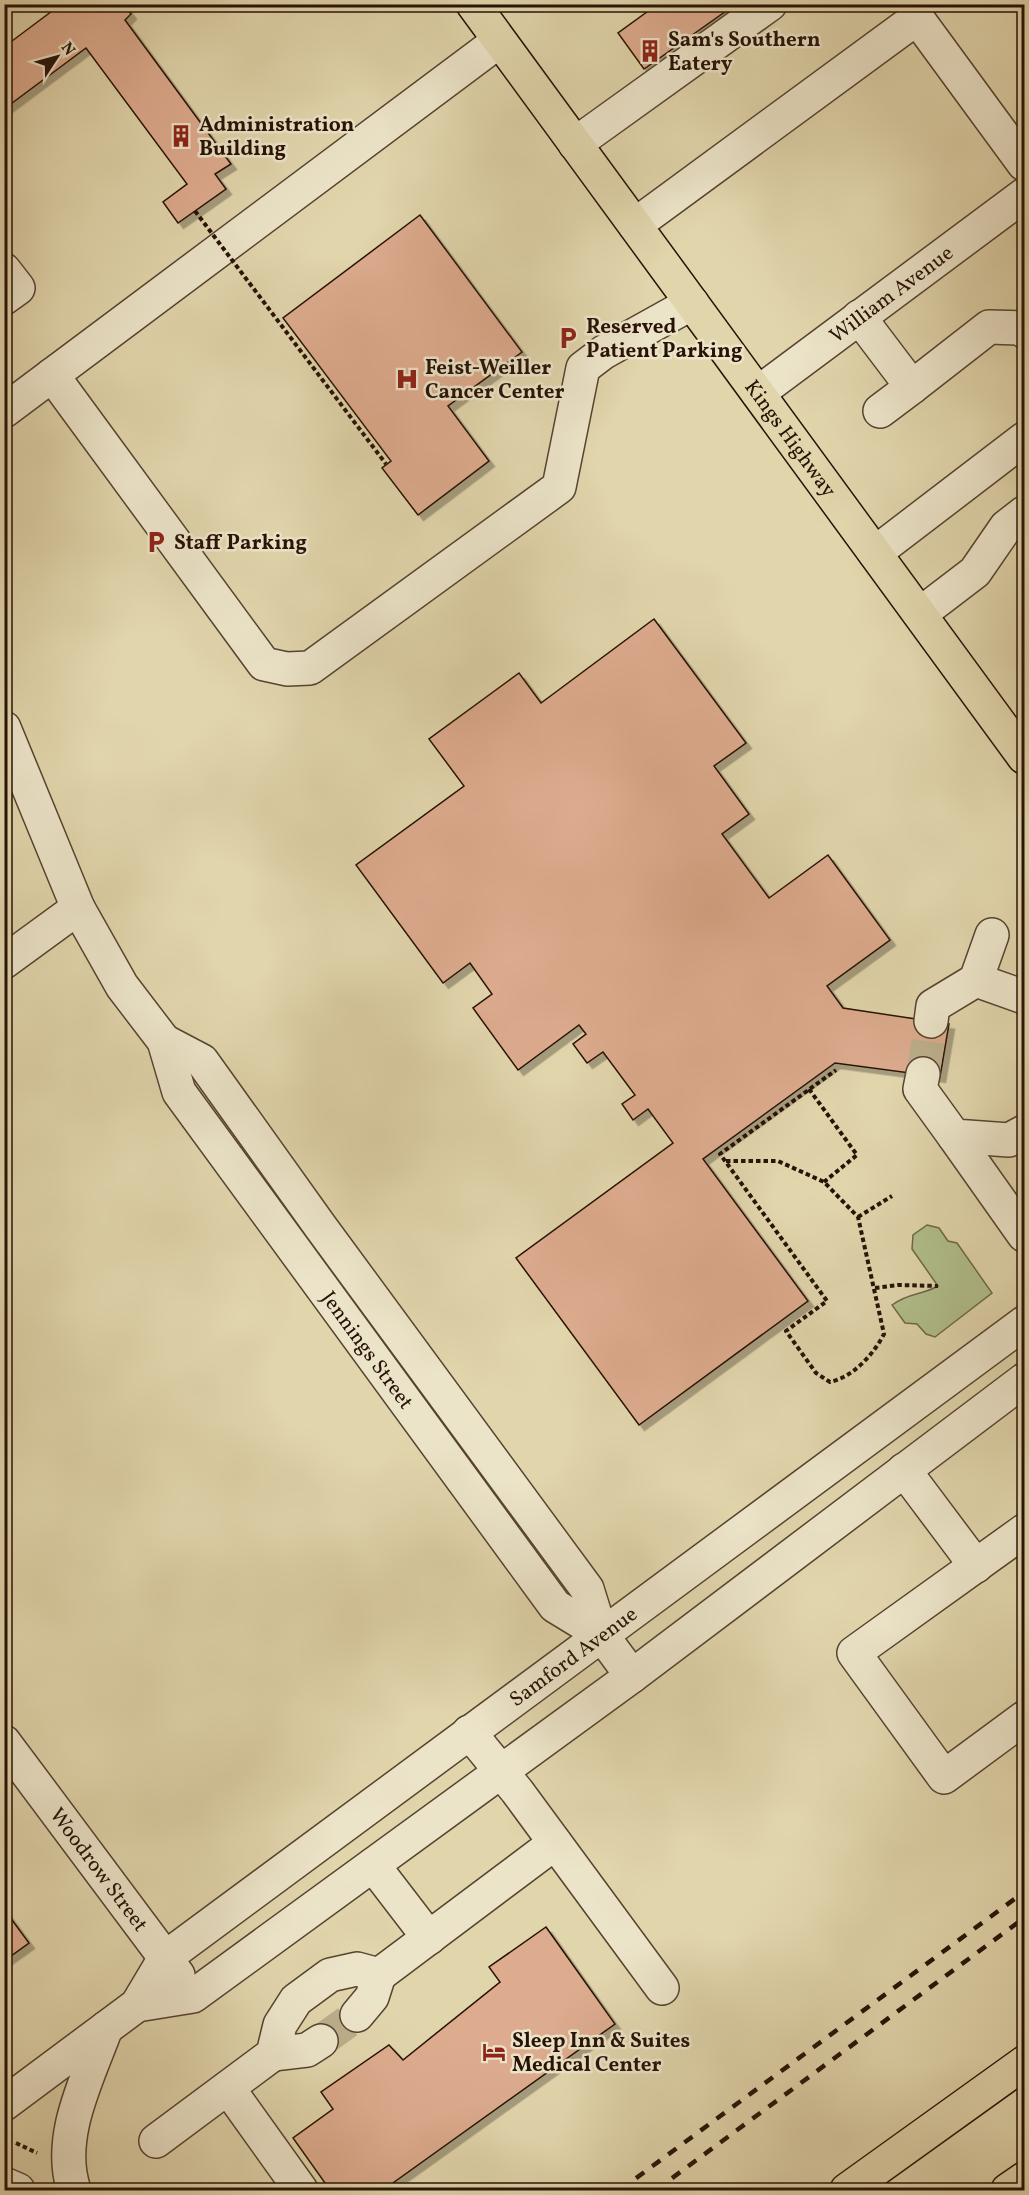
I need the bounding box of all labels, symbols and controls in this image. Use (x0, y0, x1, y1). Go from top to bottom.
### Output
place label: Sam's Southern Eatery (668, 26, 821, 79)
north arrow (27, 27, 87, 87)
text: N (55, 38, 80, 61)
building icon: Sam's Southern Eatery (637, 38, 663, 64)
place label: Administration Building (199, 111, 355, 164)
building icon: Administration Building (168, 123, 194, 149)
street label: William Avenue (824, 239, 960, 351)
place label: Reserved Patient Parking (586, 313, 742, 366)
parking icon: Reserved Patient Parking (555, 325, 581, 351)
place label: Feist-Weiller Cancer Center (425, 354, 565, 407)
hospital icon: Feist-Weiller Cancer Center (394, 366, 420, 392)
street label: Kings Highway (737, 374, 843, 504)
parking icon: Staff Parking (143, 529, 169, 555)
place label: Staff Parking (174, 529, 307, 558)
street label: Jennings Street (313, 1286, 419, 1416)
street label: Samford Avenue (504, 1600, 644, 1715)
street label: Woodrow Street (42, 1802, 154, 1938)
place label: Sleep Inn & Suites Medical Center (512, 2027, 690, 2080)
hotel icon: Sleep Inn & Suites Medical Center (481, 2039, 507, 2065)

